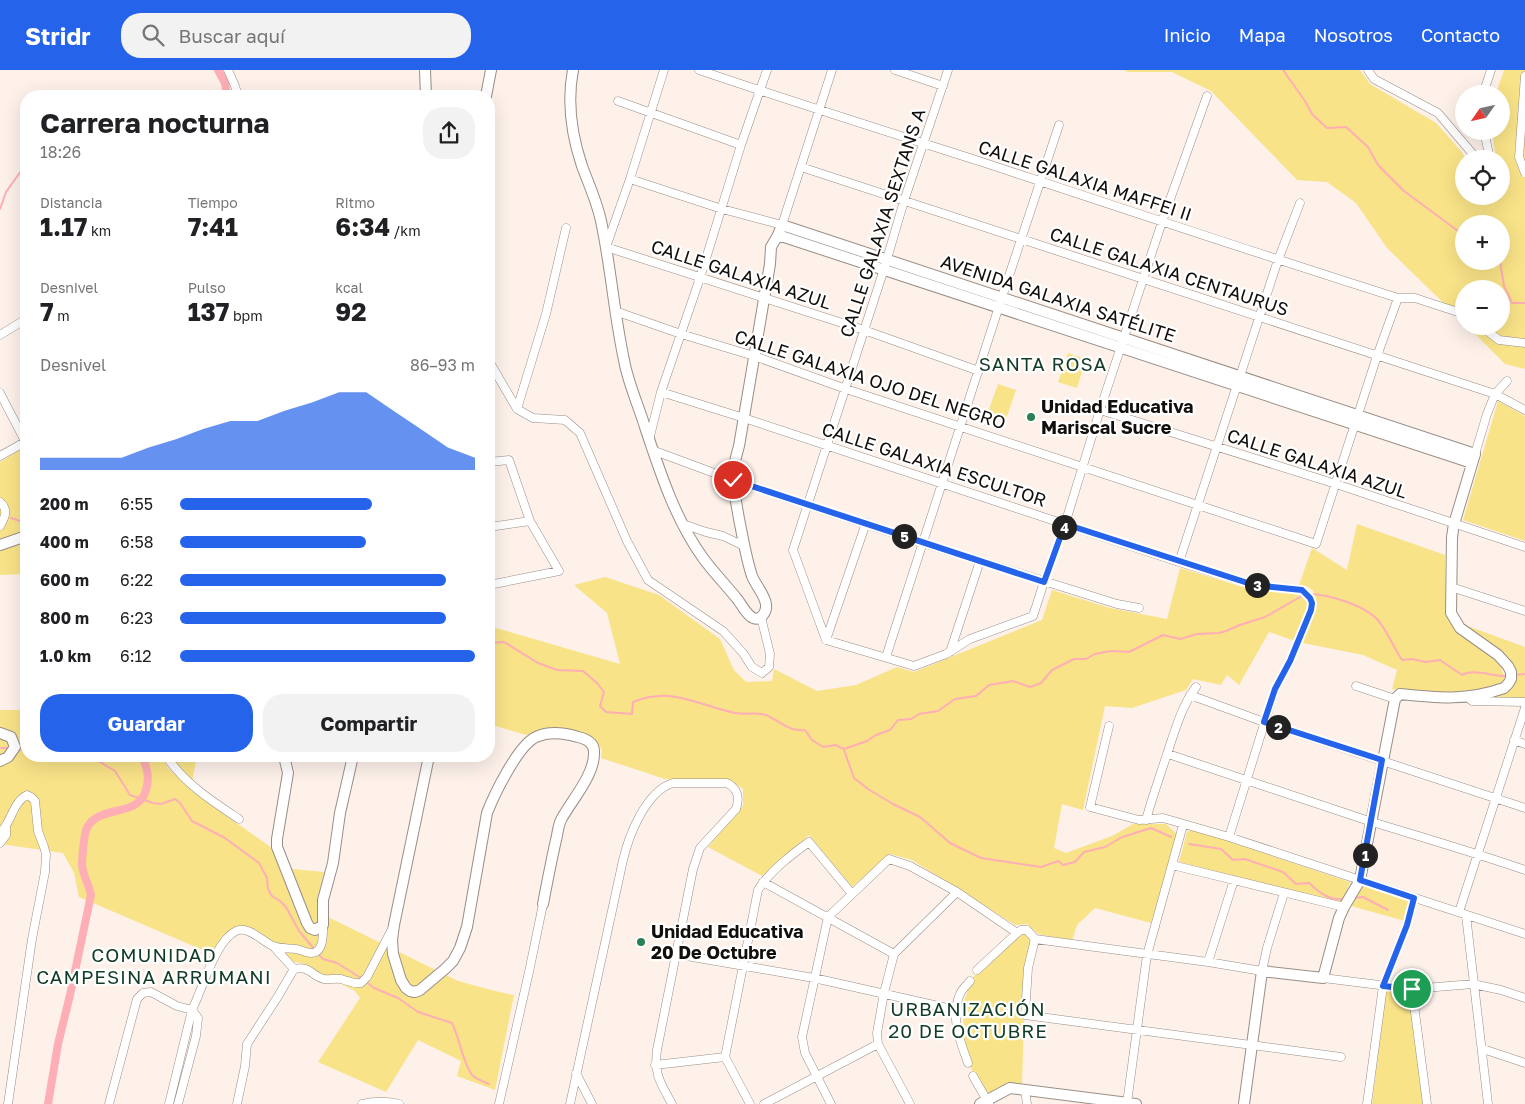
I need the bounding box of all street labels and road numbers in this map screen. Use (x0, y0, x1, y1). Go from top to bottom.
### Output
street label: CALLE GALAXIA SEXTANS A (835, 105, 930, 340)
street label: CALLE GALAXIA MAFFEI II (976, 135, 1195, 225)
street label: CALLE GALAXIA CENTAURUS (1047, 222, 1291, 320)
street label: CALLE GALAXIA AZUL (649, 235, 834, 314)
street label: AVENIDA GALAXIA SATÉLITE (938, 250, 1178, 346)
street label: CALLE GALAXIA OJO DEL NEGRO (732, 325, 1009, 433)
street label: CALLE GALAXIA ESCULTOR (819, 417, 1049, 511)
street label: CALLE GALAXIA AZUL (1225, 424, 1410, 503)

